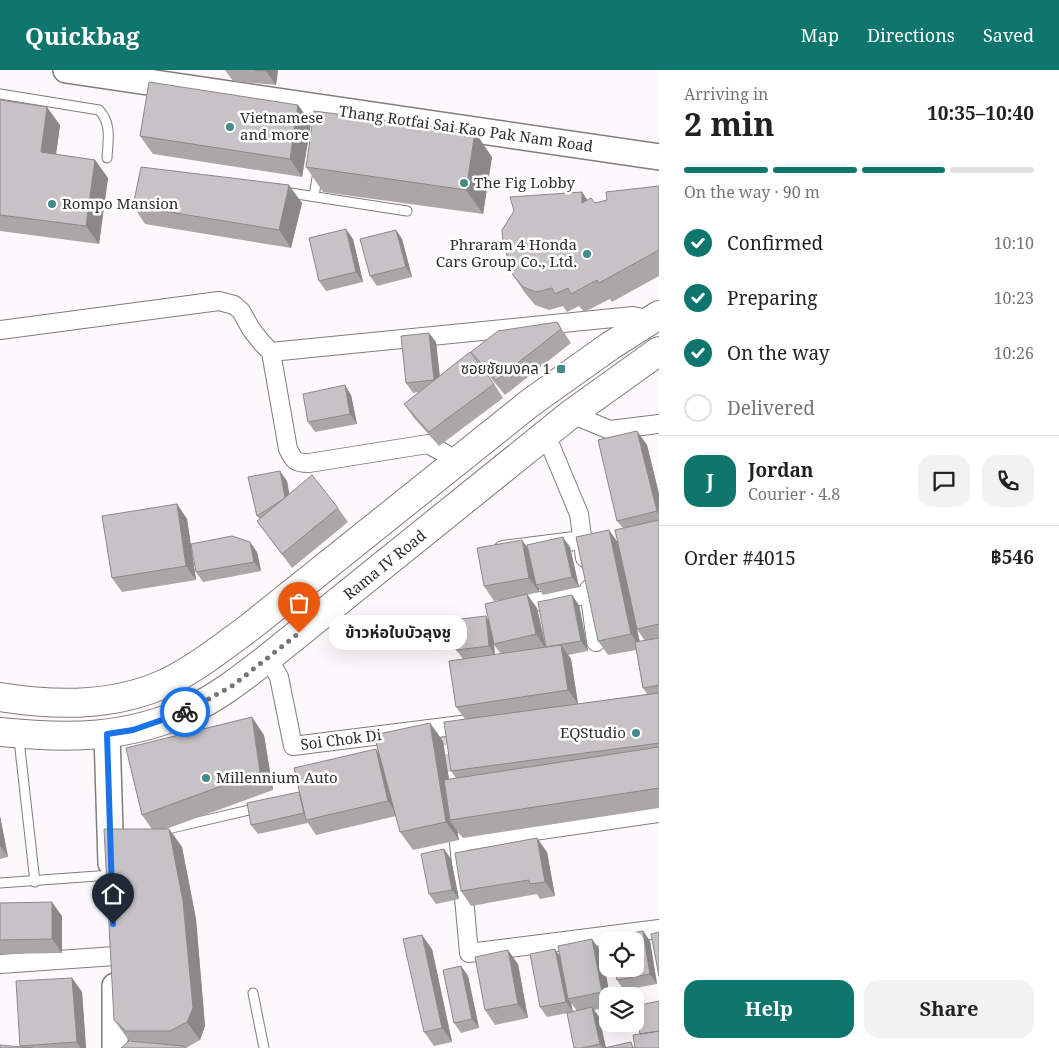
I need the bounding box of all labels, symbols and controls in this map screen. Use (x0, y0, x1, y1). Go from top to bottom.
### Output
text: Quickbag (25, 19, 140, 52)
text: Map (801, 23, 839, 47)
text: Directions (867, 23, 955, 47)
text: Saved (983, 23, 1034, 47)
text: Arriving in (684, 83, 768, 105)
street label: Thang Rotfai Sai Kao Pak Nam Road (338, 100, 594, 156)
text: 10:35–10:40 (927, 100, 1034, 126)
text: 2 min (684, 102, 775, 145)
place label: Vietnamese and more (240, 107, 323, 144)
marker: Vietnamese and more (224, 121, 236, 133)
place label: The Fig Lobby (474, 172, 575, 192)
marker: The Fig Lobby (458, 177, 470, 189)
text: On the way · 90 m (684, 181, 820, 203)
place label: Rompo Mansion (62, 193, 179, 213)
marker: Rompo Mansion (46, 198, 58, 210)
icon: check (684, 229, 712, 257)
text: Confirmed (727, 230, 823, 256)
text: 10:10 (994, 232, 1034, 254)
place label: Phraram 4 Honda Cars Group Co., Ltd. (436, 234, 577, 271)
marker: Phraram 4 Honda Cars Group Co., Ltd. (581, 248, 593, 260)
icon: check (684, 284, 712, 312)
text: Preparing (727, 285, 817, 311)
text: 10:23 (994, 287, 1034, 309)
icon: check (684, 339, 712, 367)
text: On the way (727, 340, 830, 366)
text: 10:26 (994, 342, 1034, 364)
place label: ซอยชัยมงคล 1 (461, 358, 551, 378)
marker: ซอยชัยมงคล 1 (555, 363, 567, 375)
text: Delivered (727, 395, 815, 421)
button: chat (918, 455, 970, 507)
button: phone (982, 455, 1034, 507)
text: Jordan (748, 457, 814, 483)
text: J (706, 468, 714, 494)
text: Courier · 4.8 (748, 483, 840, 505)
street label: Rama IV Road (339, 525, 430, 604)
text: ฿546 (991, 544, 1034, 570)
text: Order #4015 (684, 545, 796, 571)
pin (278, 582, 320, 633)
icon: bag (285, 589, 313, 617)
callout: ข้าวห่อใบบัวลุงชู (329, 616, 466, 650)
text: ข้าวห่อใบบัวลุงชู (345, 621, 451, 643)
courier (160, 687, 210, 737)
icon: bike (171, 698, 199, 726)
place label: EQStudio (560, 722, 626, 742)
street label: Soi Chok Di (299, 724, 383, 754)
marker: EQStudio (630, 727, 642, 739)
place label: Millennium Auto (216, 767, 338, 787)
marker: Millennium Auto (200, 772, 212, 784)
pin (92, 873, 134, 924)
icon: home (99, 880, 127, 908)
map controls (599, 932, 644, 1032)
button: locate (599, 932, 644, 977)
button: Help (684, 980, 854, 1038)
button: Share (864, 980, 1034, 1038)
button: layers (599, 987, 644, 1032)

